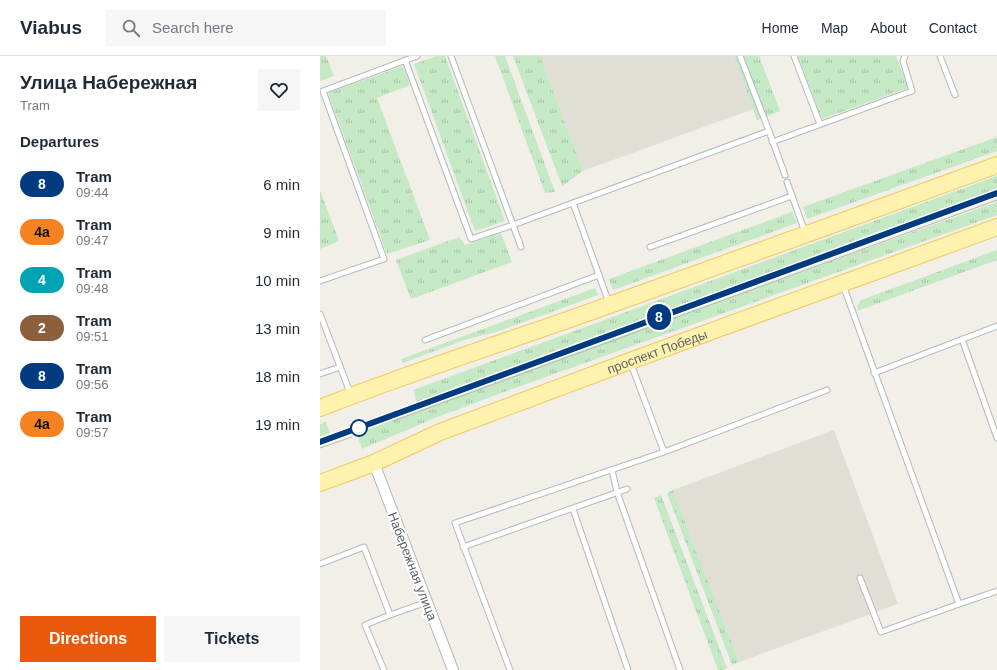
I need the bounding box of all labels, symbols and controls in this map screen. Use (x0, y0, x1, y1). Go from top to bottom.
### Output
search box (106, 10, 386, 46)
text: Viabus (20, 17, 82, 38)
icon: search (120, 17, 142, 39)
text: Search here (152, 19, 234, 36)
text: Home (762, 20, 799, 36)
text: Map (821, 20, 848, 36)
text: About (870, 20, 907, 36)
text: Contact (929, 20, 977, 36)
button: heart (258, 69, 300, 111)
text: Улица Набережная (20, 72, 197, 93)
text: Tram (20, 98, 50, 113)
text: Departures (20, 133, 99, 150)
text: Tram (76, 168, 112, 185)
text: 8 (38, 176, 46, 192)
text: 6 min (263, 176, 300, 193)
text: 09:44 (76, 185, 109, 200)
text: Tram (76, 216, 112, 233)
text: 4а (34, 224, 50, 240)
text: 9 min (263, 224, 300, 241)
text: 09:47 (76, 233, 109, 248)
text: Tram (76, 264, 112, 281)
text: 4 (38, 272, 46, 288)
text: 10 min (255, 272, 300, 289)
text: 09:48 (76, 281, 109, 296)
line badge: 8 (646, 304, 672, 330)
text: 8 (655, 309, 663, 325)
text: Tram (76, 312, 112, 329)
text: 2 (38, 320, 46, 336)
text: 13 min (255, 320, 300, 337)
street label: проспект Победы (605, 326, 709, 377)
text: 09:51 (76, 329, 109, 344)
text: Tram (76, 360, 112, 377)
text: 8 (38, 368, 46, 384)
text: 18 min (255, 368, 300, 385)
text: 09:56 (76, 377, 109, 392)
text: Tram (76, 408, 112, 425)
text: 4а (34, 416, 50, 432)
text: 19 min (255, 416, 300, 433)
unlabelled marker (350, 419, 368, 437)
text: 09:57 (76, 425, 109, 440)
street label: Набережная улица (385, 510, 440, 623)
button: Directions (20, 616, 156, 662)
button: Tickets (164, 616, 300, 662)

